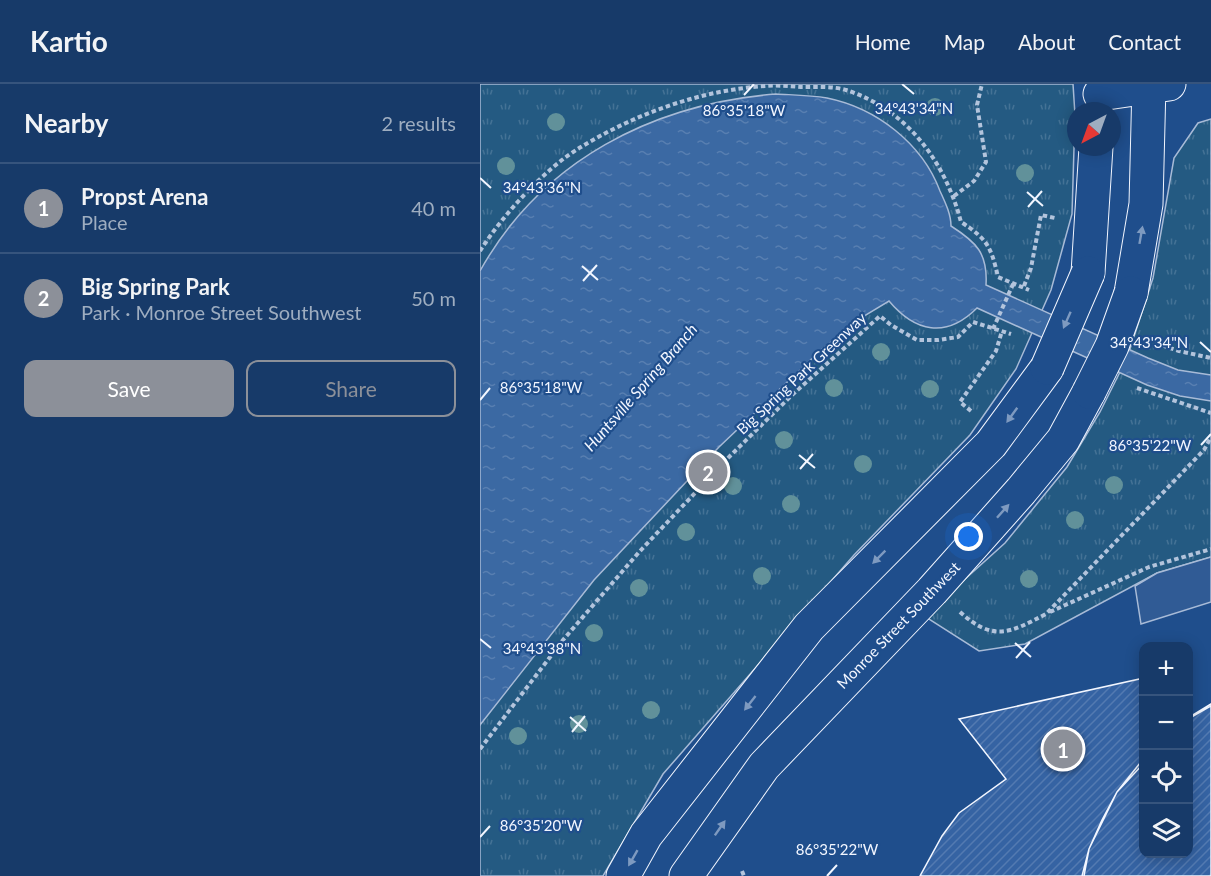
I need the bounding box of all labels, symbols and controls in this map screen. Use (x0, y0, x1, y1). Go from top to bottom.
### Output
text: Kartio (30, 24, 108, 58)
text: Home (855, 29, 911, 54)
text: Map (944, 29, 985, 54)
text: About (1018, 29, 1075, 54)
text: Contact (1108, 29, 1181, 54)
text: 34°43'34"N (875, 99, 953, 117)
text: 86°35'18"W (703, 101, 786, 119)
north arrow (1067, 102, 1121, 156)
text: Nearby (24, 107, 109, 139)
text: 2 results (381, 111, 456, 135)
text: 34°43'36"N (503, 178, 581, 196)
text: Propst Arena (81, 183, 208, 210)
text: 1 (38, 196, 49, 220)
text: 40 m (411, 196, 456, 220)
text: Place (81, 210, 128, 234)
one-way arrow (1137, 225, 1146, 244)
text: Big Spring Park (81, 273, 230, 300)
text: 2 (38, 286, 49, 310)
text: 50 m (411, 286, 456, 310)
text: Park · Monroe Street Southwest (81, 300, 361, 324)
street label: Big Spring Park Greenway (733, 308, 870, 438)
one-way arrow (1063, 312, 1072, 329)
water label: Huntsville Spring Branch (580, 319, 700, 455)
text: 34°43'34"N (1110, 333, 1188, 351)
button: Save (24, 360, 234, 417)
button: Share (246, 360, 456, 417)
text: 86°35'18"W (500, 378, 583, 396)
one-way arrow (1006, 406, 1018, 422)
text: 86°35'22"W (1109, 436, 1192, 454)
pin: 2 (688, 450, 728, 494)
one-way arrow (996, 504, 1009, 519)
your location (954, 522, 983, 551)
one-way arrow (872, 549, 886, 563)
street label: Monroe Street Southwest (833, 557, 964, 692)
text: 34°43'38"N (503, 639, 581, 657)
map controls (1139, 642, 1193, 858)
button: + (1139, 642, 1193, 696)
one-way arrow (744, 695, 756, 710)
button: − (1139, 696, 1193, 750)
pin: 1 (1044, 726, 1082, 772)
button: locate (1139, 750, 1193, 804)
button: layers (1139, 804, 1193, 858)
text: 86°35'20"W (500, 816, 583, 834)
one-way arrow (714, 821, 726, 837)
text: 86°35'22"W (796, 840, 879, 858)
one-way arrow (628, 850, 638, 867)

